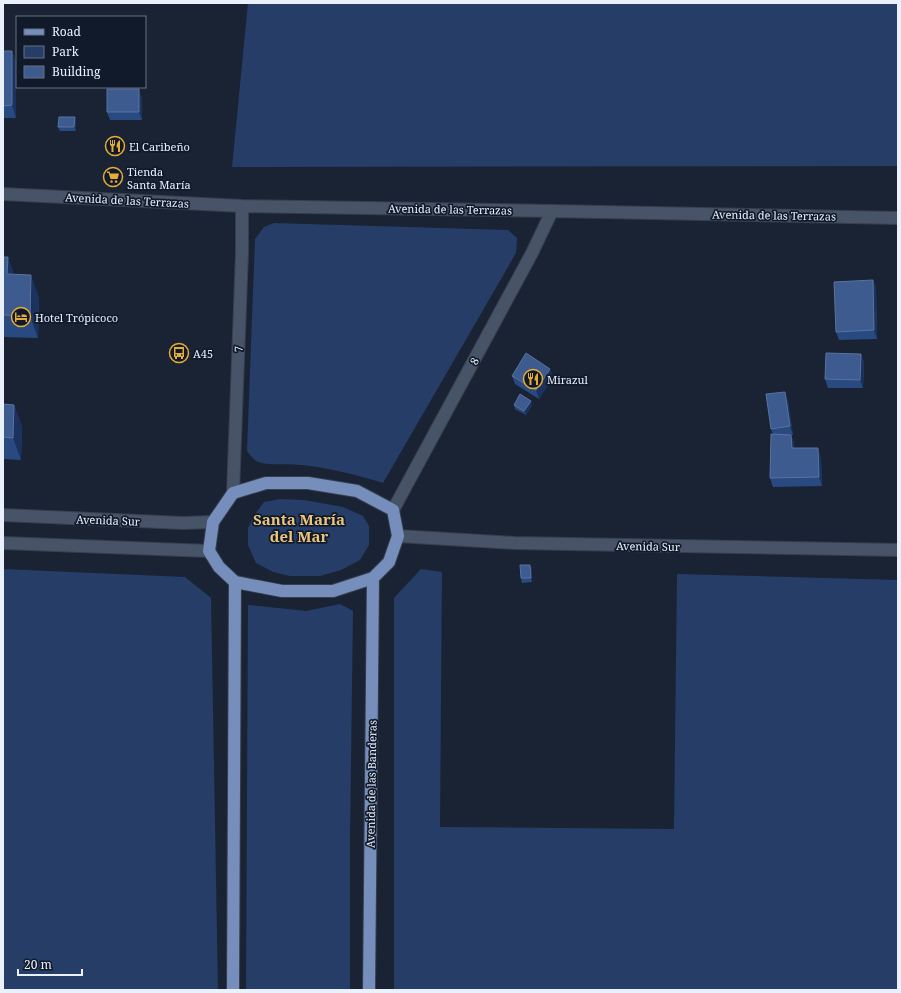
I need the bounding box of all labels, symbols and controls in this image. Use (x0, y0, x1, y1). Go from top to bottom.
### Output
legend (16, 16, 146, 88)
text: Road (52, 23, 82, 40)
text: Park (52, 43, 80, 60)
text: Building (52, 63, 101, 80)
restaurant icon: El Caribeño (104, 135, 126, 157)
place label: El Caribeño (129, 139, 190, 154)
place label: Tienda Santa María (127, 164, 191, 192)
supermarket icon: Tienda Santa María (102, 166, 124, 188)
street label: Avenida de las Terrazas (65, 189, 189, 211)
street label: Avenida de las Terrazas (388, 200, 512, 218)
street label: Avenida de las Terrazas (712, 206, 836, 224)
hotel icon: Hotel Trópicoco (10, 306, 32, 328)
place label: Hotel Trópicoco (35, 310, 118, 325)
bus stop icon: A45 (168, 342, 190, 364)
place label: A45 (193, 346, 213, 361)
street label: 7 (230, 346, 246, 352)
street label: 8 (466, 355, 482, 367)
restaurant icon: Mirazul (522, 368, 544, 390)
place label: Mirazul (547, 372, 589, 387)
district label: Santa María del Mar (253, 509, 345, 546)
street label: Avenida Sur (76, 511, 141, 529)
street label: Avenida Sur (616, 538, 681, 554)
street label: Avenida de las Banderas (362, 720, 380, 848)
scale bar (18, 951, 82, 977)
text: 20 m (24, 956, 52, 973)

